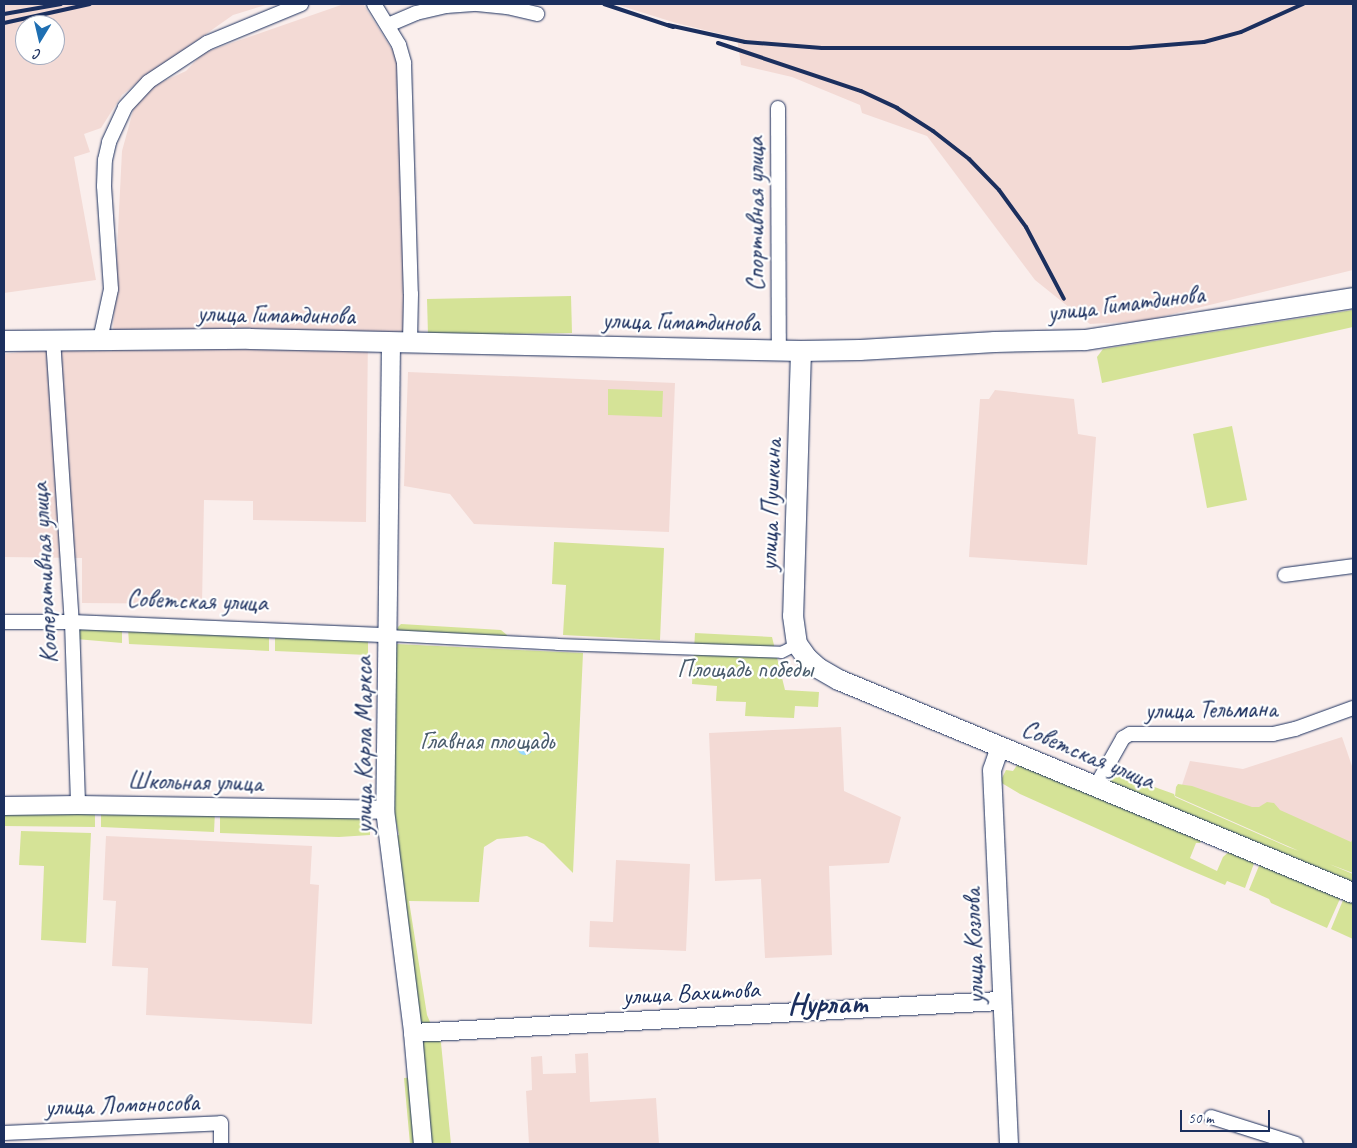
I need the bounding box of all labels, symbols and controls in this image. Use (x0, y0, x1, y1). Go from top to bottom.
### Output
north arrow (15, 15, 65, 65)
text: С (33, 45, 42, 63)
street label: Спортивная улица (741, 136, 771, 292)
street label: улица Гиматдинова (1045, 279, 1207, 329)
street label: улица Гиматдинова (196, 299, 356, 331)
street label: улица Гиматдинова (601, 306, 761, 338)
street label: улица Пушкина (754, 438, 788, 572)
street label: Кооперативная улица (25, 481, 65, 665)
street label: Советская улица (125, 584, 269, 618)
park label: Площадь победы (678, 654, 812, 684)
street label: улица Карла Маркса (349, 657, 379, 833)
street label: улица Тельмана (1146, 694, 1276, 726)
street label: Советская улица (1016, 713, 1160, 797)
park label: Главная площадь (420, 726, 554, 756)
street label: Школьная улица (127, 766, 263, 798)
street label: улица Козлова (957, 888, 991, 1004)
street label: улица Вахитова (620, 974, 762, 1012)
district label: Нурлат (788, 985, 868, 1021)
street label: улица Ломоносова (44, 1087, 200, 1123)
scale bar (1182, 1100, 1272, 1132)
text: 50 m (1188, 1109, 1214, 1128)

